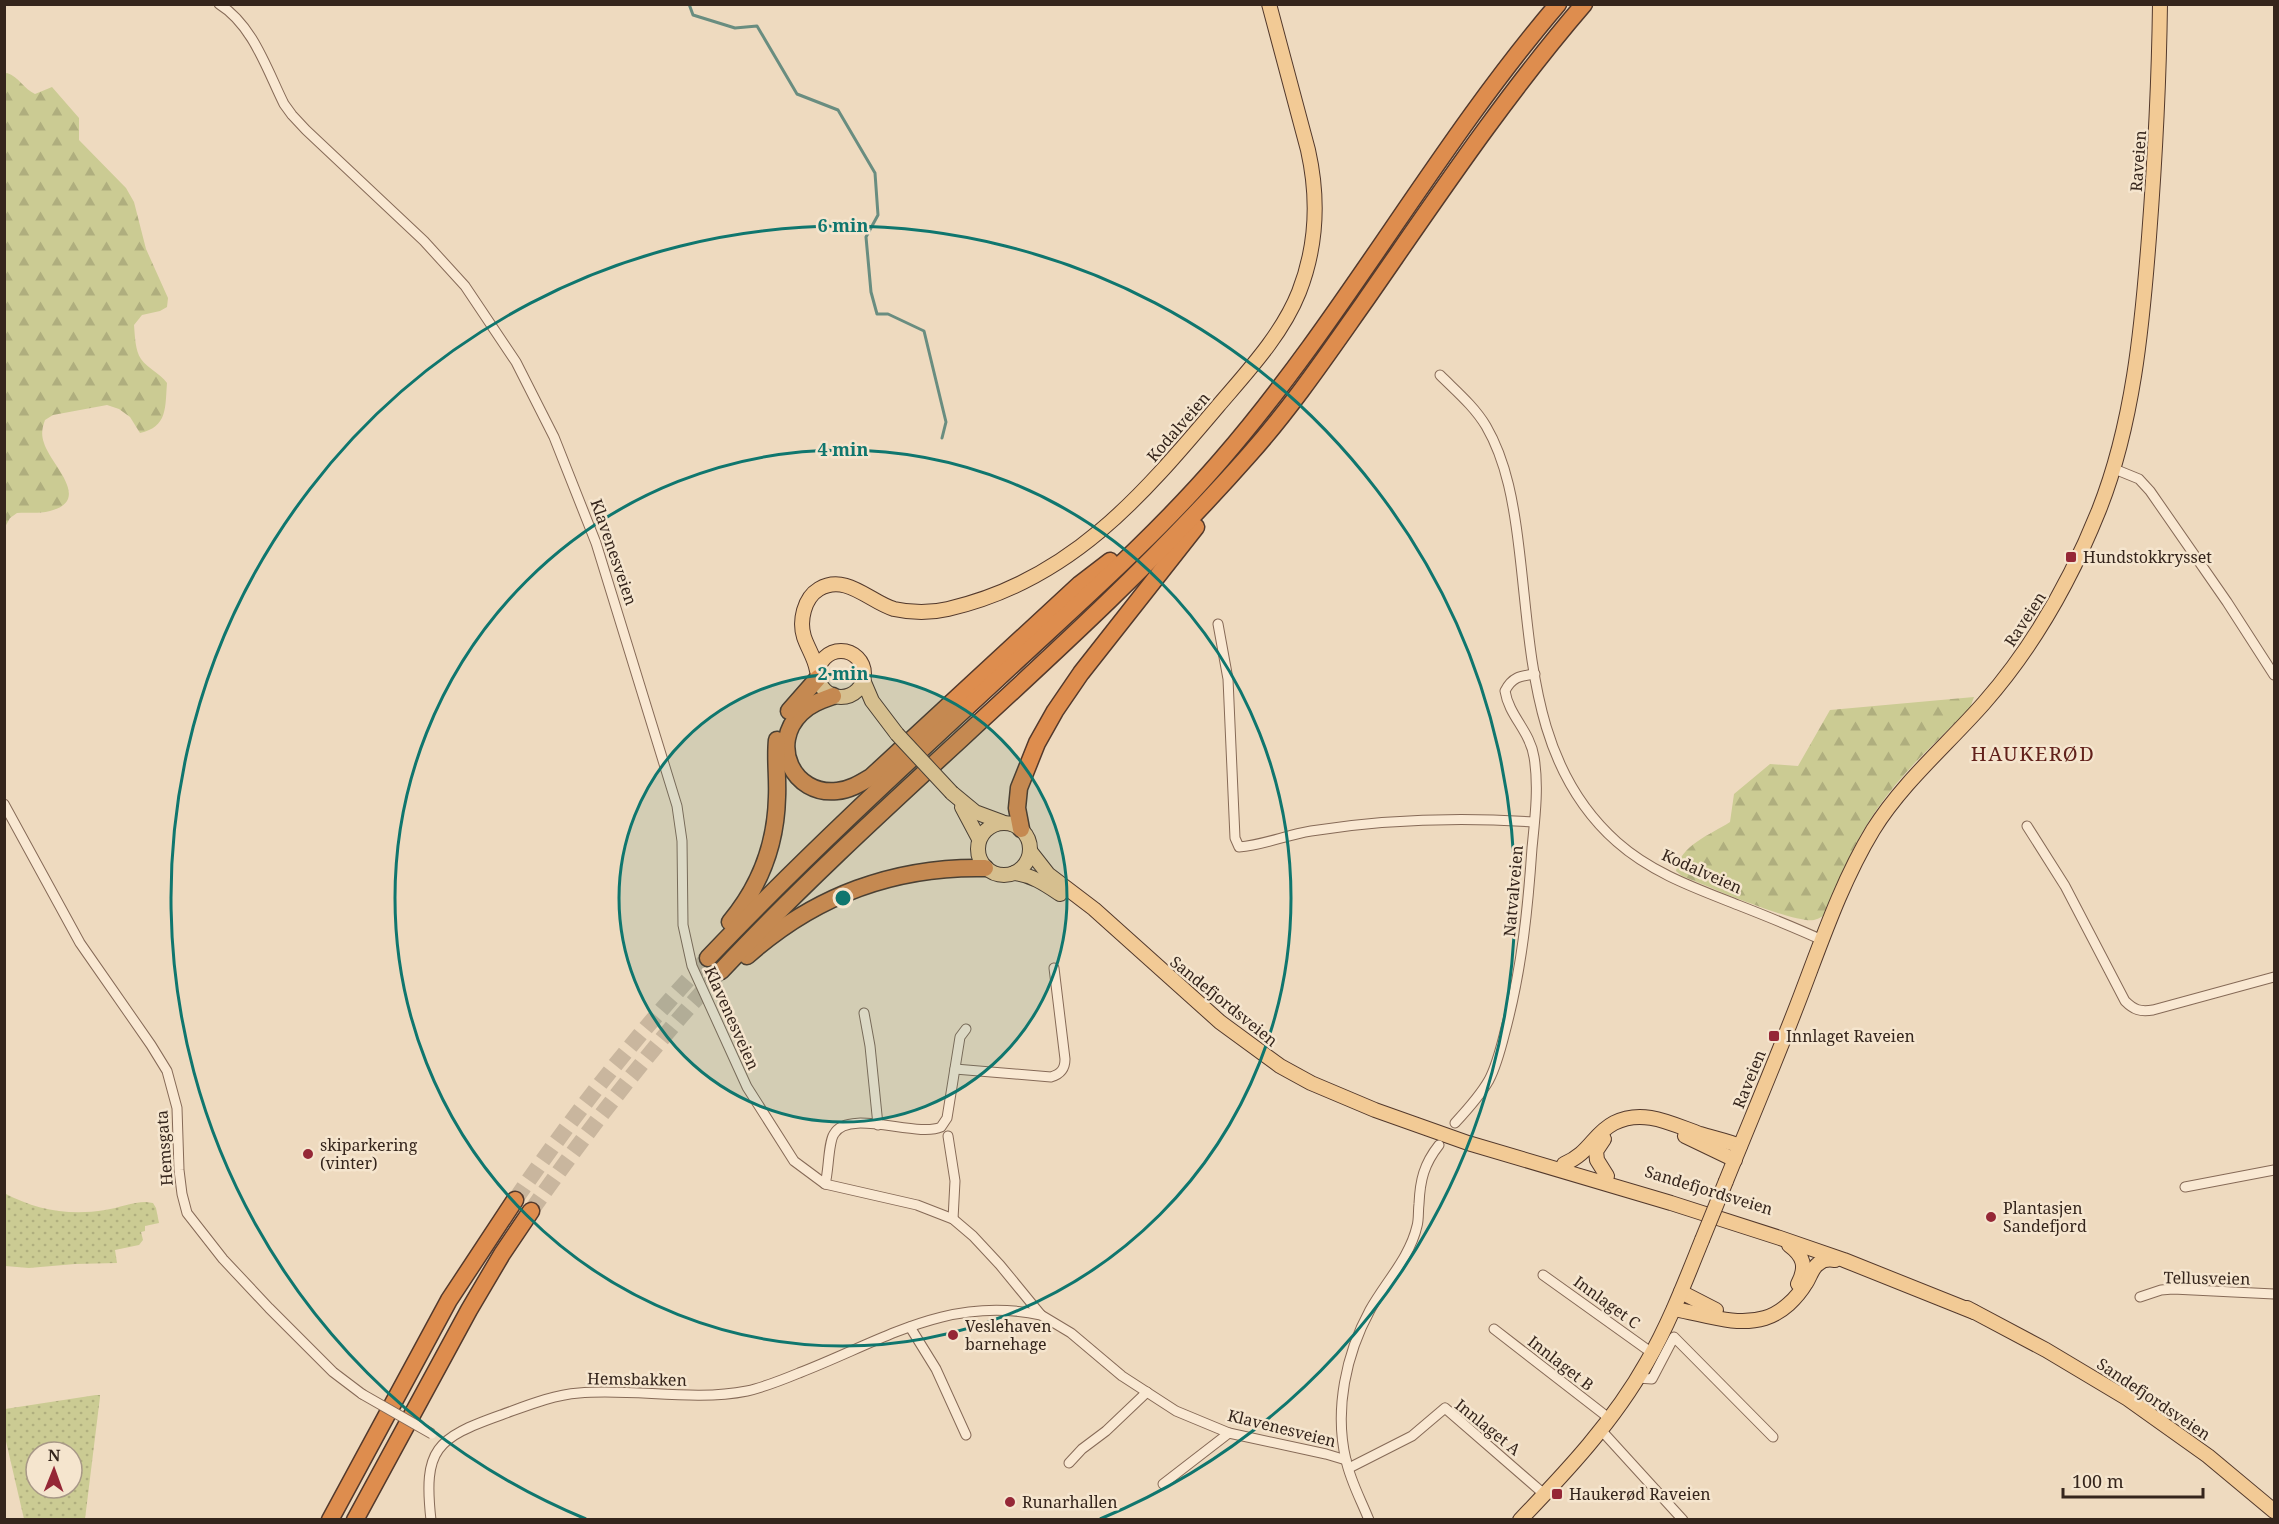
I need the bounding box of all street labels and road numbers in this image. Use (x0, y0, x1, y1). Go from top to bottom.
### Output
street label: Raveien (2125, 130, 2151, 192)
street label: Kodalveien (1142, 387, 1214, 467)
street label: Klavenesveien (586, 496, 642, 608)
street label: Raveien (1999, 587, 2051, 651)
street label: Natvalveien (1498, 844, 1528, 938)
street label: Kodalveien (1658, 844, 1746, 898)
street label: Sandefjordsveien (1165, 951, 1283, 1051)
street label: Klavenesveien (699, 963, 765, 1073)
street label: Raveien (1727, 1046, 1771, 1112)
street label: Hemsgata (150, 1109, 178, 1187)
street label: Sandefjordsveien (1642, 1160, 1776, 1220)
street label: Tellusveien (2163, 1266, 2251, 1290)
street label: Innlaget C (1569, 1270, 1645, 1334)
street label: Innlaget B (1524, 1330, 1598, 1396)
street label: Sandefjordsveien (2093, 1353, 2215, 1445)
street label: Hemsbakken (587, 1367, 687, 1391)
street label: Innlaget A (1450, 1394, 1526, 1461)
street label: Klavenesveien (1226, 1404, 1338, 1452)

